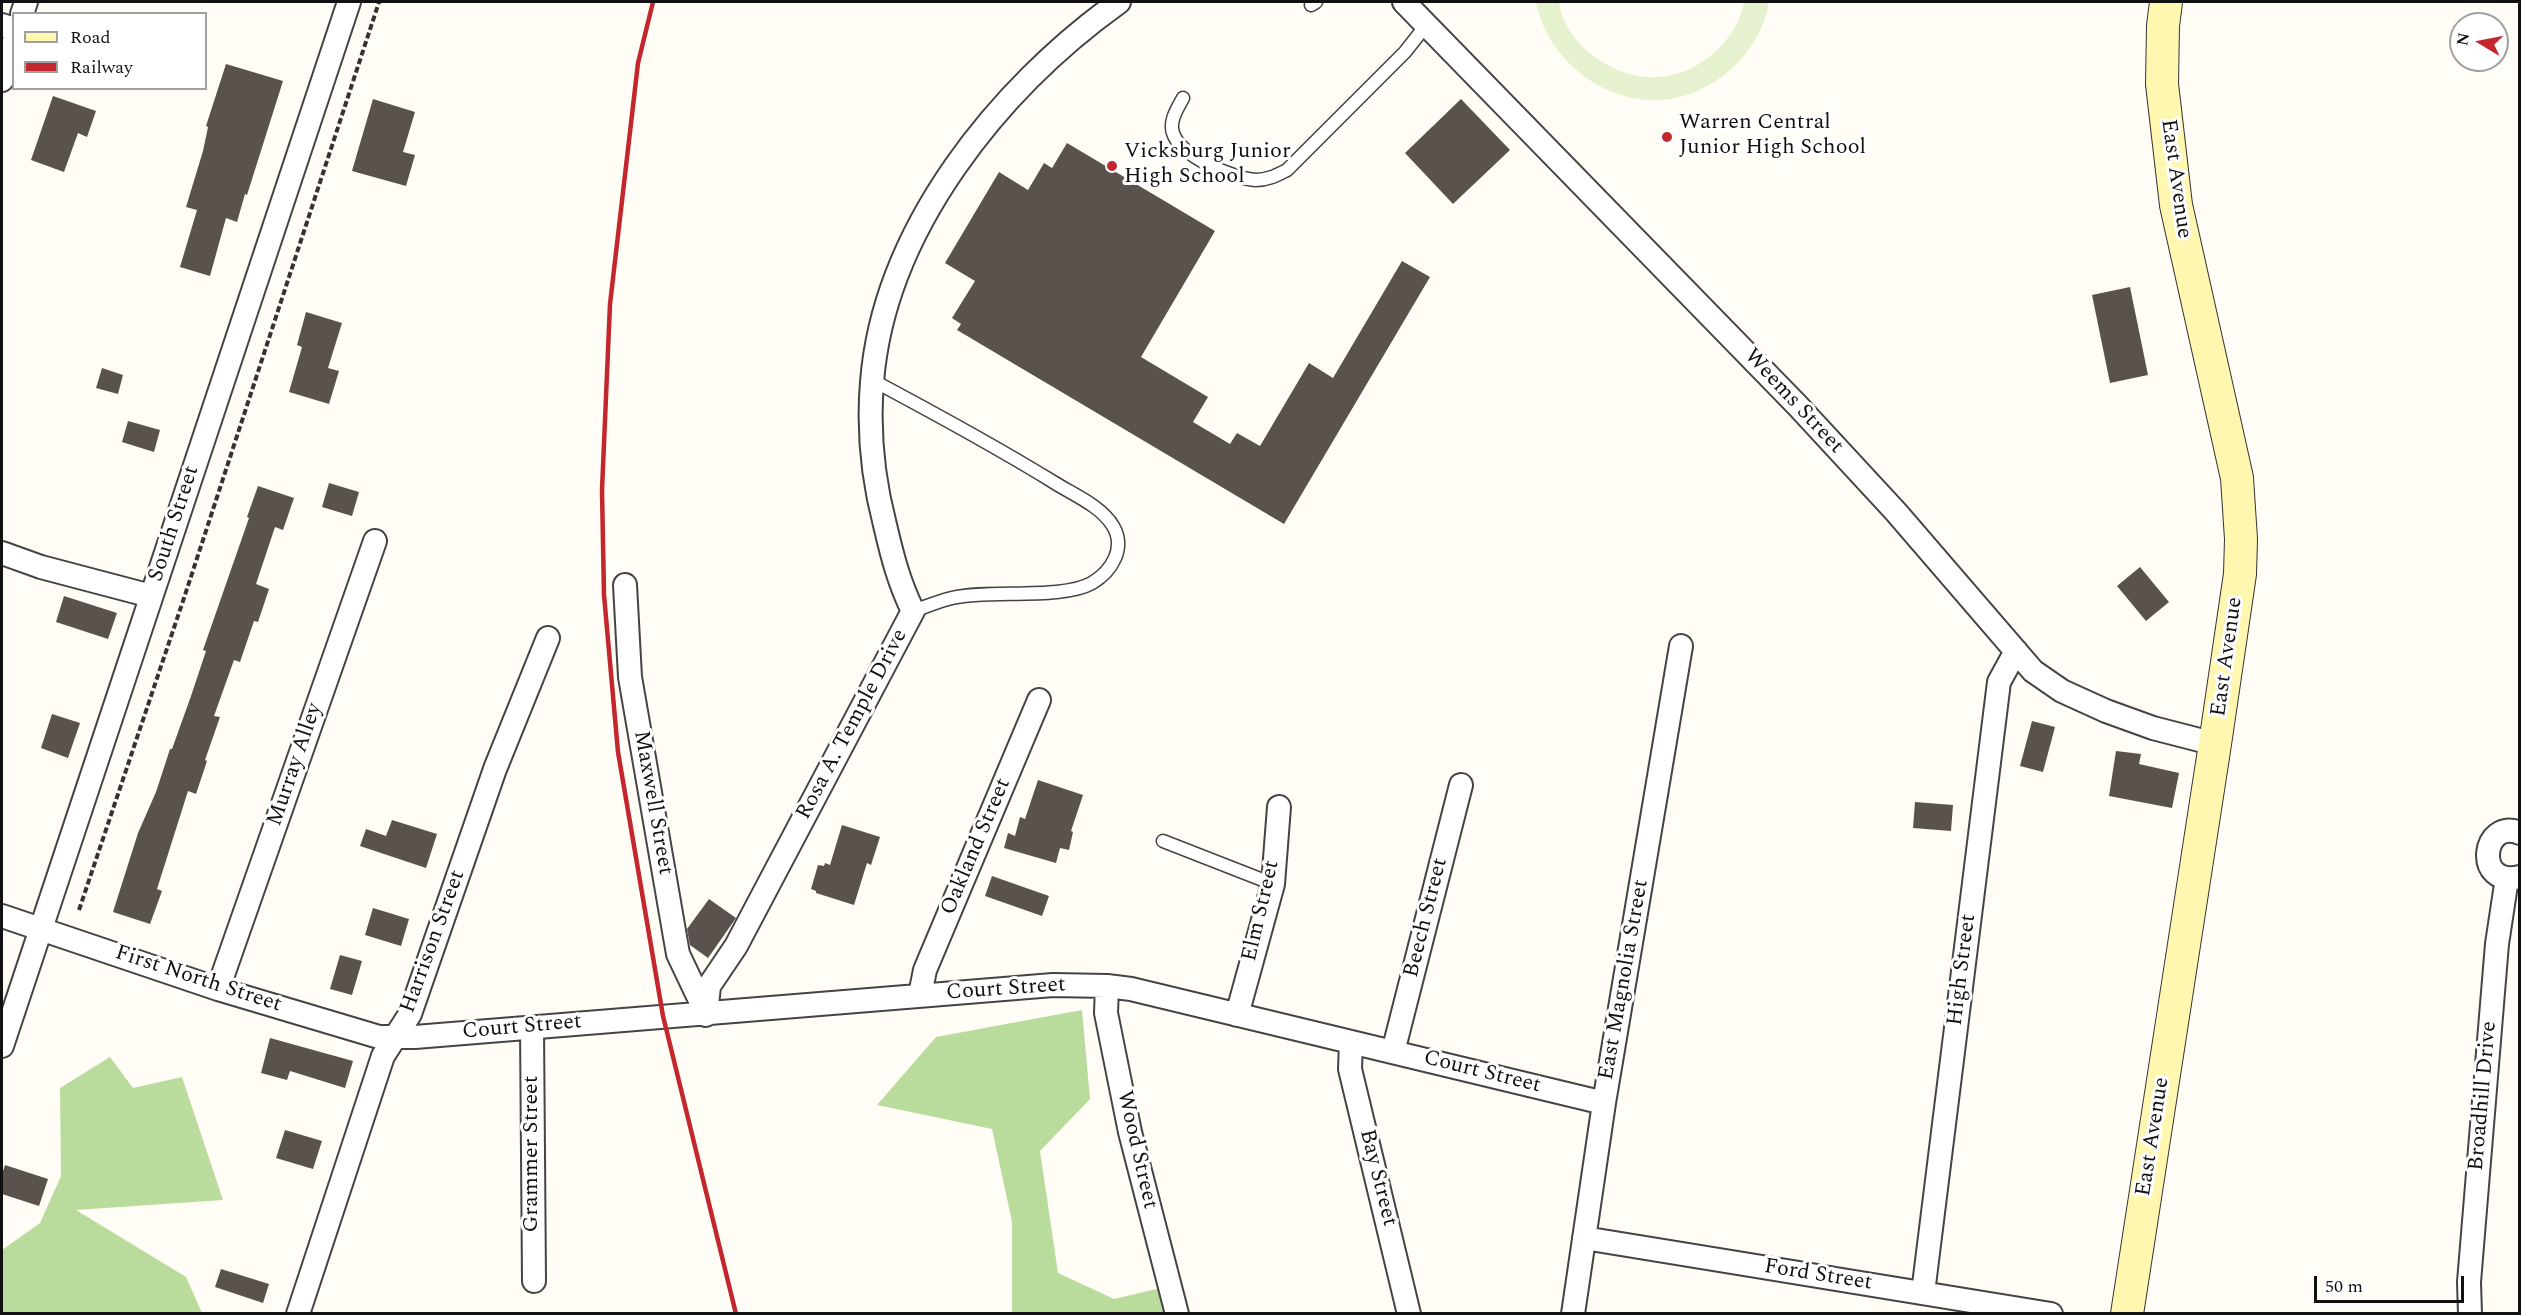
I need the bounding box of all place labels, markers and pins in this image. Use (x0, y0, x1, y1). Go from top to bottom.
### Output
place label: Warren Central Junior High School (1679, 111, 1866, 162)
marker: Warren Central Junior High School (1660, 130, 1674, 144)
place label: Vicksburg Junior High School (1124, 140, 1291, 192)
marker: Vicksburg Junior High School (1105, 159, 1119, 173)

